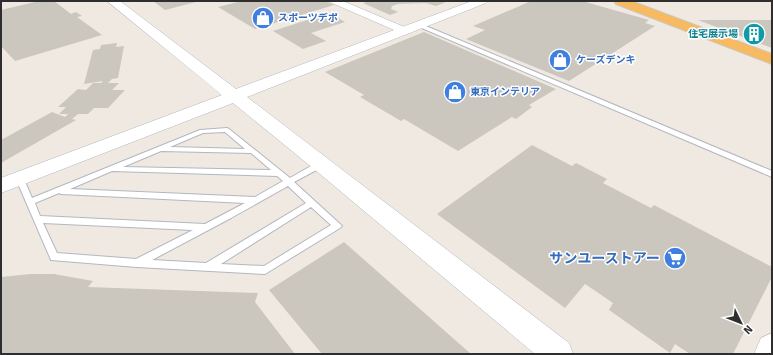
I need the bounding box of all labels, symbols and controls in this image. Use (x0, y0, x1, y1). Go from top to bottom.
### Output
shop icon: スポーツデポ (250, 5, 276, 31)
place label: スポーツデポ (278, 12, 338, 24)
building icon: 住宅展示場 (741, 21, 767, 47)
place label: 住宅展示場 (688, 28, 738, 40)
shop icon: ケーズデンキ (547, 47, 573, 73)
place label: ケーズデンキ (576, 54, 636, 66)
shop icon: 東京インテリア (442, 79, 468, 105)
place label: 東京インテリア (470, 86, 540, 98)
supermarket icon: サンユーストアー (662, 245, 688, 271)
place label: サンユーストアー (550, 250, 660, 267)
north arrow (721, 303, 761, 343)
text: N (741, 322, 755, 337)

